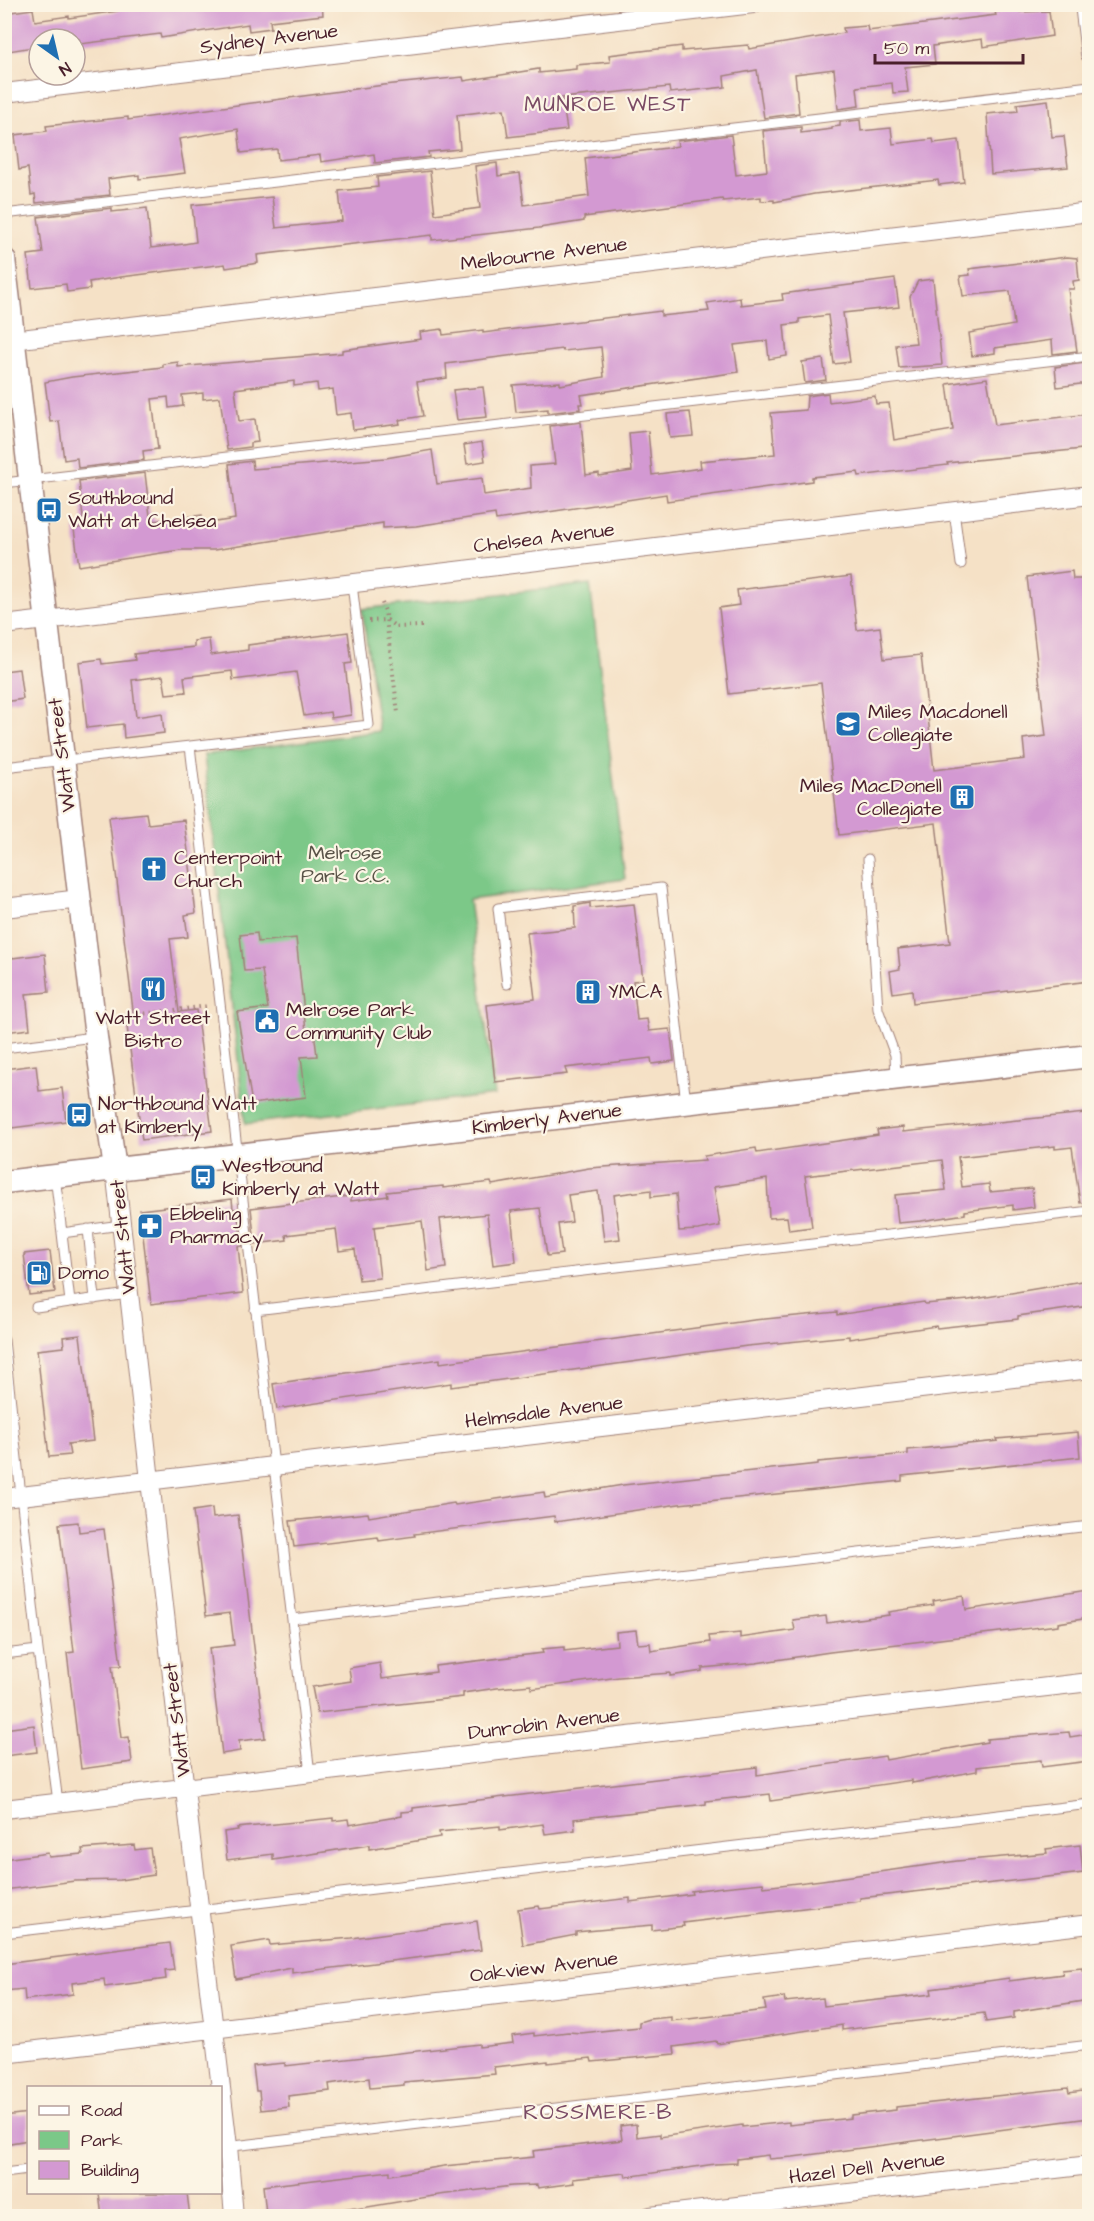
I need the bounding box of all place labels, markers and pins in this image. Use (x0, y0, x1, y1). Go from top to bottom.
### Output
place label: Southbound Watt at Chelsea (68, 484, 217, 535)
bus stop icon: Southbound Watt at Chelsea (34, 495, 64, 525)
place label: Miles Macdonell Collegiate (868, 698, 1008, 750)
school or university icon: Miles Macdonell Collegiate (833, 709, 863, 739)
place label: Miles MacDonell Collegiate (800, 772, 942, 824)
building icon: Miles MacDonell Collegiate (947, 782, 977, 812)
place label: Centerpoint Church (174, 844, 282, 895)
church icon: Centerpoint Church (139, 854, 169, 884)
restaurant icon: Watt Street Bistro (138, 974, 168, 1004)
building icon: YMCA (573, 977, 603, 1007)
place label: YMCA (608, 978, 662, 1006)
place label: Melrose Park Community Club (286, 996, 432, 1048)
place label: Watt Street Bistro (96, 1004, 210, 1055)
public building icon: Melrose Park Community Club (252, 1006, 282, 1036)
place label: Northbound Watt at Kimberly (98, 1090, 257, 1142)
bus stop icon: Northbound Watt at Kimberly (64, 1100, 94, 1130)
place label: Westbound Kimberly at Watt (222, 1152, 379, 1204)
bus stop icon: Westbound Kimberly at Watt (188, 1162, 218, 1192)
place label: Ebbeling Pharmacy (170, 1200, 263, 1252)
pharmacy icon: Ebbeling Pharmacy (135, 1211, 165, 1241)
fuel station icon: Domo (24, 1258, 54, 1288)
place label: Domo (58, 1259, 109, 1287)

